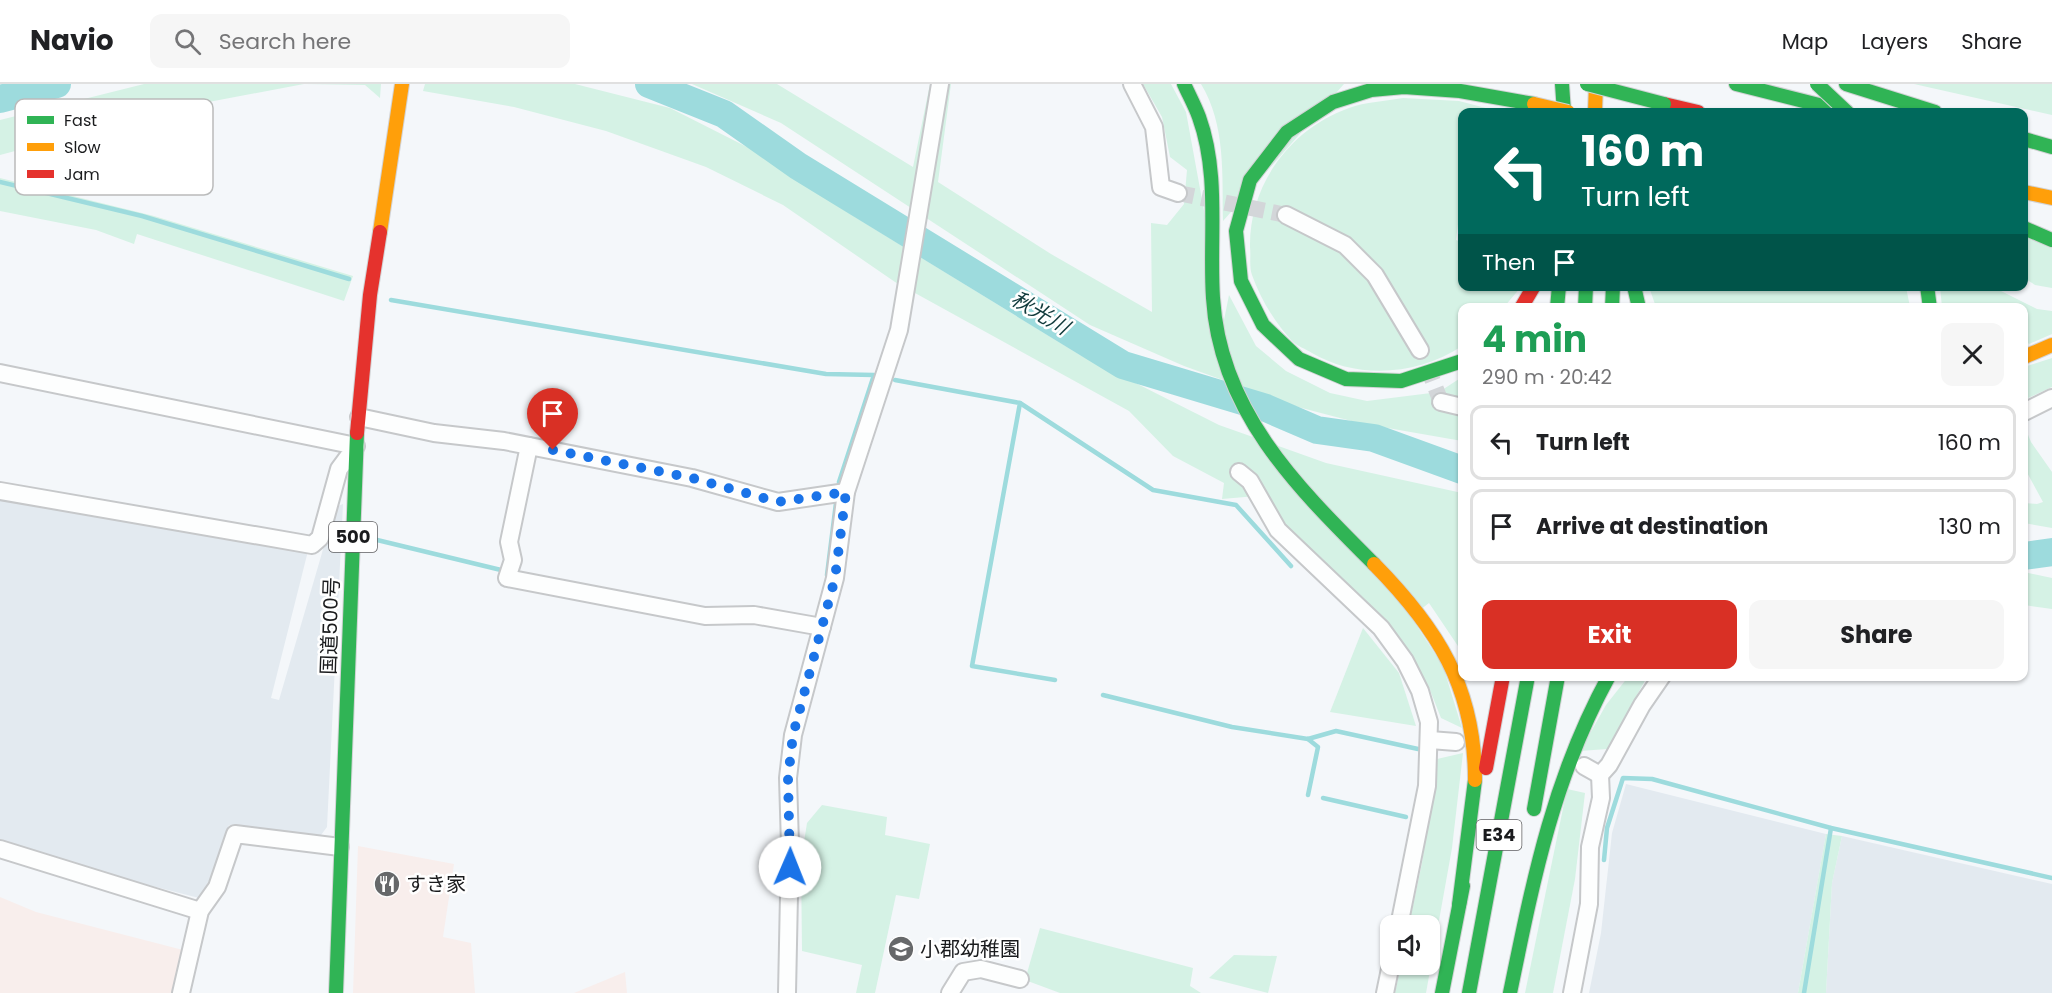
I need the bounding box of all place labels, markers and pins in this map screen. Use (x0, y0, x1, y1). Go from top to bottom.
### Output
pin (527, 388, 578, 450)
restaurant icon: すき家 (372, 869, 402, 899)
place label: すき家 (406, 870, 466, 898)
school or university icon: 小郡幼稚園 (886, 934, 916, 964)
place label: 小郡幼稚園 (920, 935, 1020, 963)

